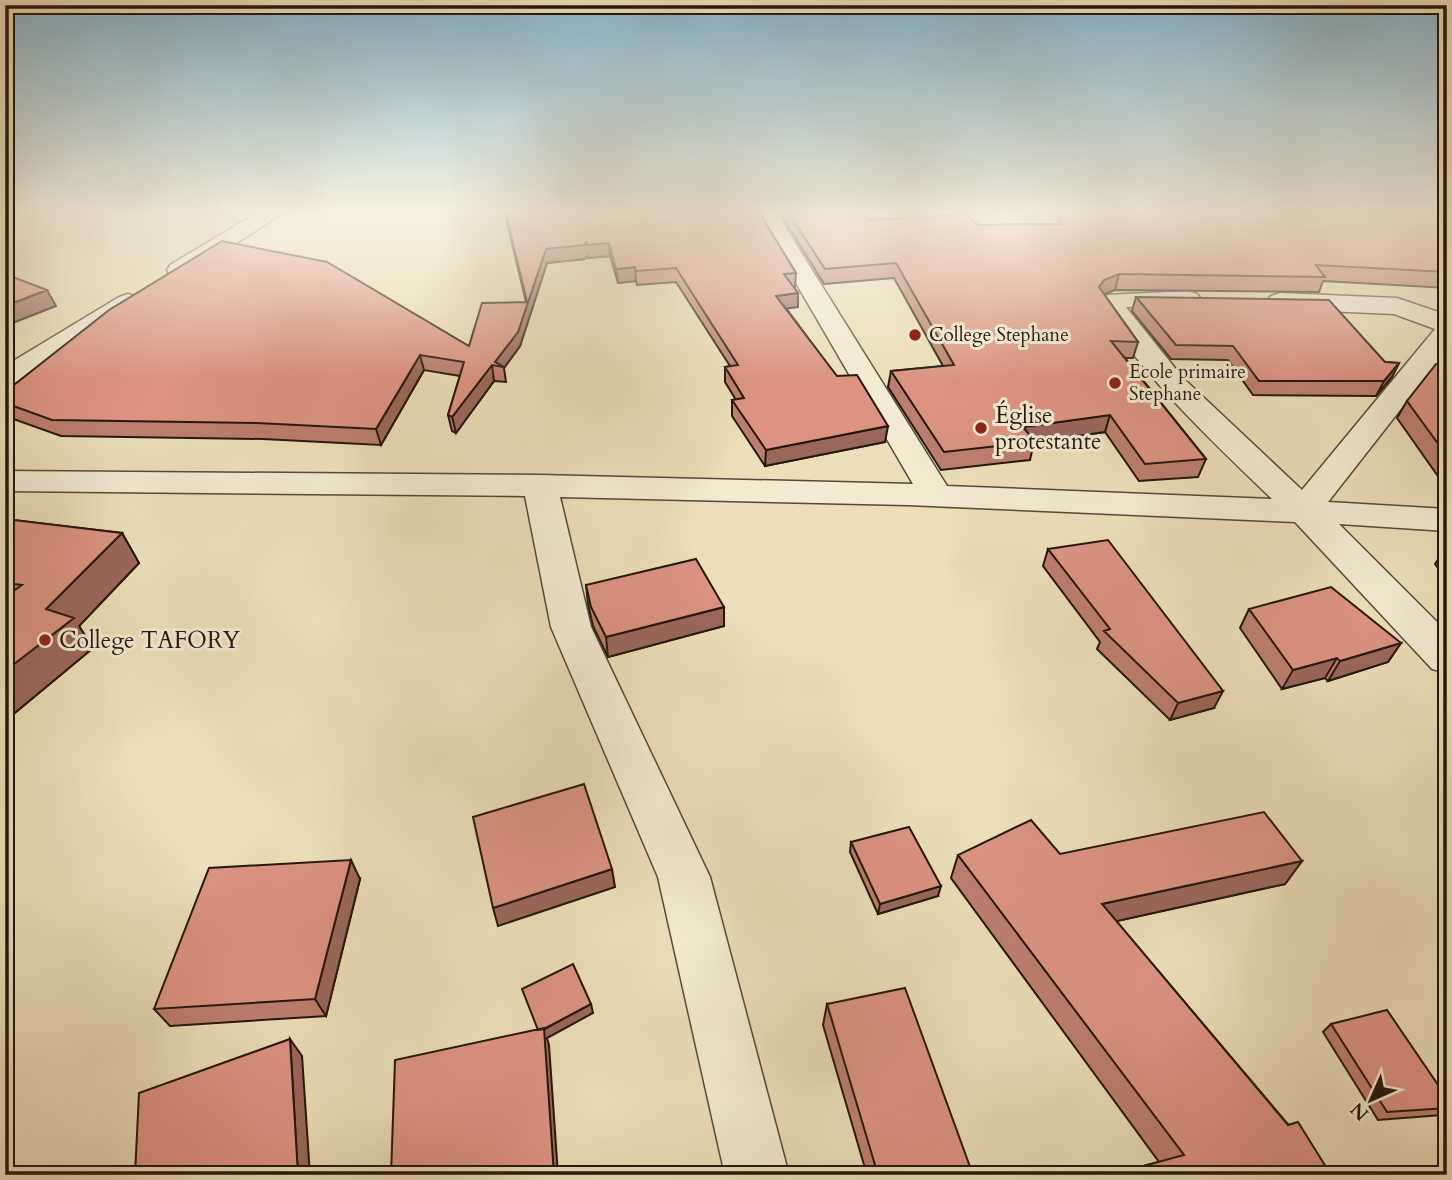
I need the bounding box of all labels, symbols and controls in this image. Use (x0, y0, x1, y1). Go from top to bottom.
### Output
place label: College Stephane (929, 322, 1069, 348)
marker: College Stephane (907, 327, 923, 343)
place label: Ecole primaire Stephane (1129, 359, 1246, 407)
marker: Ecole primaire Stephane (1107, 375, 1123, 391)
place label: Église protestante (995, 400, 1101, 457)
marker: Église protestante (973, 420, 989, 436)
place label: College TAFORY (59, 625, 241, 656)
marker: College TAFORY (37, 632, 53, 648)
north arrow (1336, 1064, 1406, 1134)
text: N (1344, 1096, 1375, 1126)

